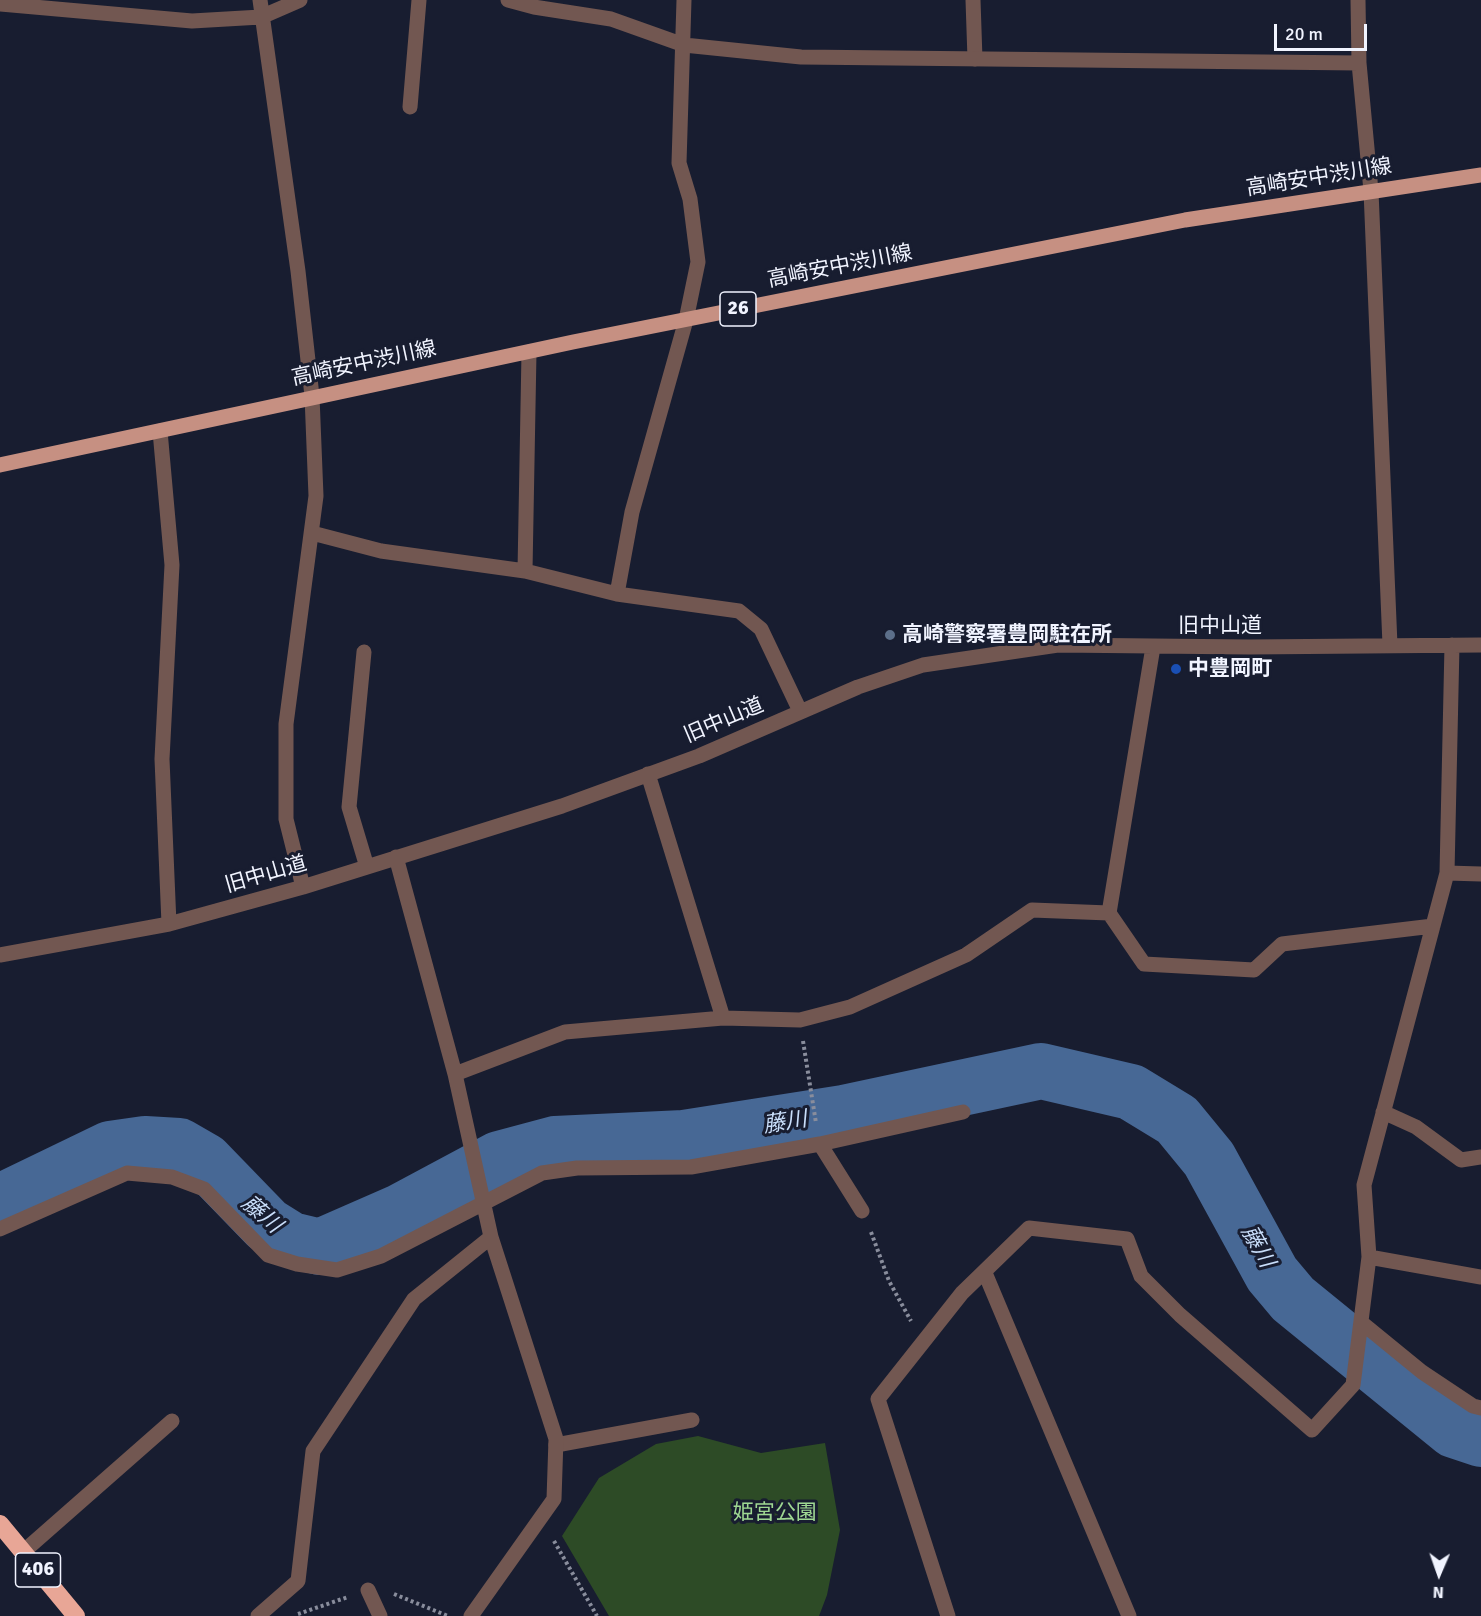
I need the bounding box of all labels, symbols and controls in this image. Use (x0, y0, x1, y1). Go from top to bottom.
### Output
scale bar (1277, 12, 1370, 50)
text: 20 m (1285, 23, 1323, 45)
street label: 高崎安中渋川線 (1244, 154, 1394, 202)
street label: 高崎安中渋川線 (765, 241, 915, 293)
road number: 26 (720, 292, 756, 326)
street label: 高崎安中渋川線 (289, 336, 439, 392)
street label: 旧中山道 (1178, 613, 1262, 639)
place label: 高崎警察署豊岡駐在所 (902, 622, 1112, 648)
marker: 高崎警察署豊岡駐在所 (883, 628, 897, 642)
place label: 中豊岡町 (1188, 656, 1272, 682)
marker: 中豊岡町 (1169, 662, 1183, 676)
street label: 旧中山道 (680, 693, 768, 749)
street label: 旧中山道 (222, 851, 310, 899)
water label: 藤川 (761, 1107, 809, 1139)
water label: 藤川 (236, 1191, 286, 1239)
water label: 藤川 (1235, 1221, 1279, 1273)
park label: 姫宮公園 (733, 1500, 817, 1526)
north arrow (1409, 1544, 1469, 1604)
road number: 406 (15, 1553, 60, 1587)
text: N (1432, 1582, 1444, 1602)

